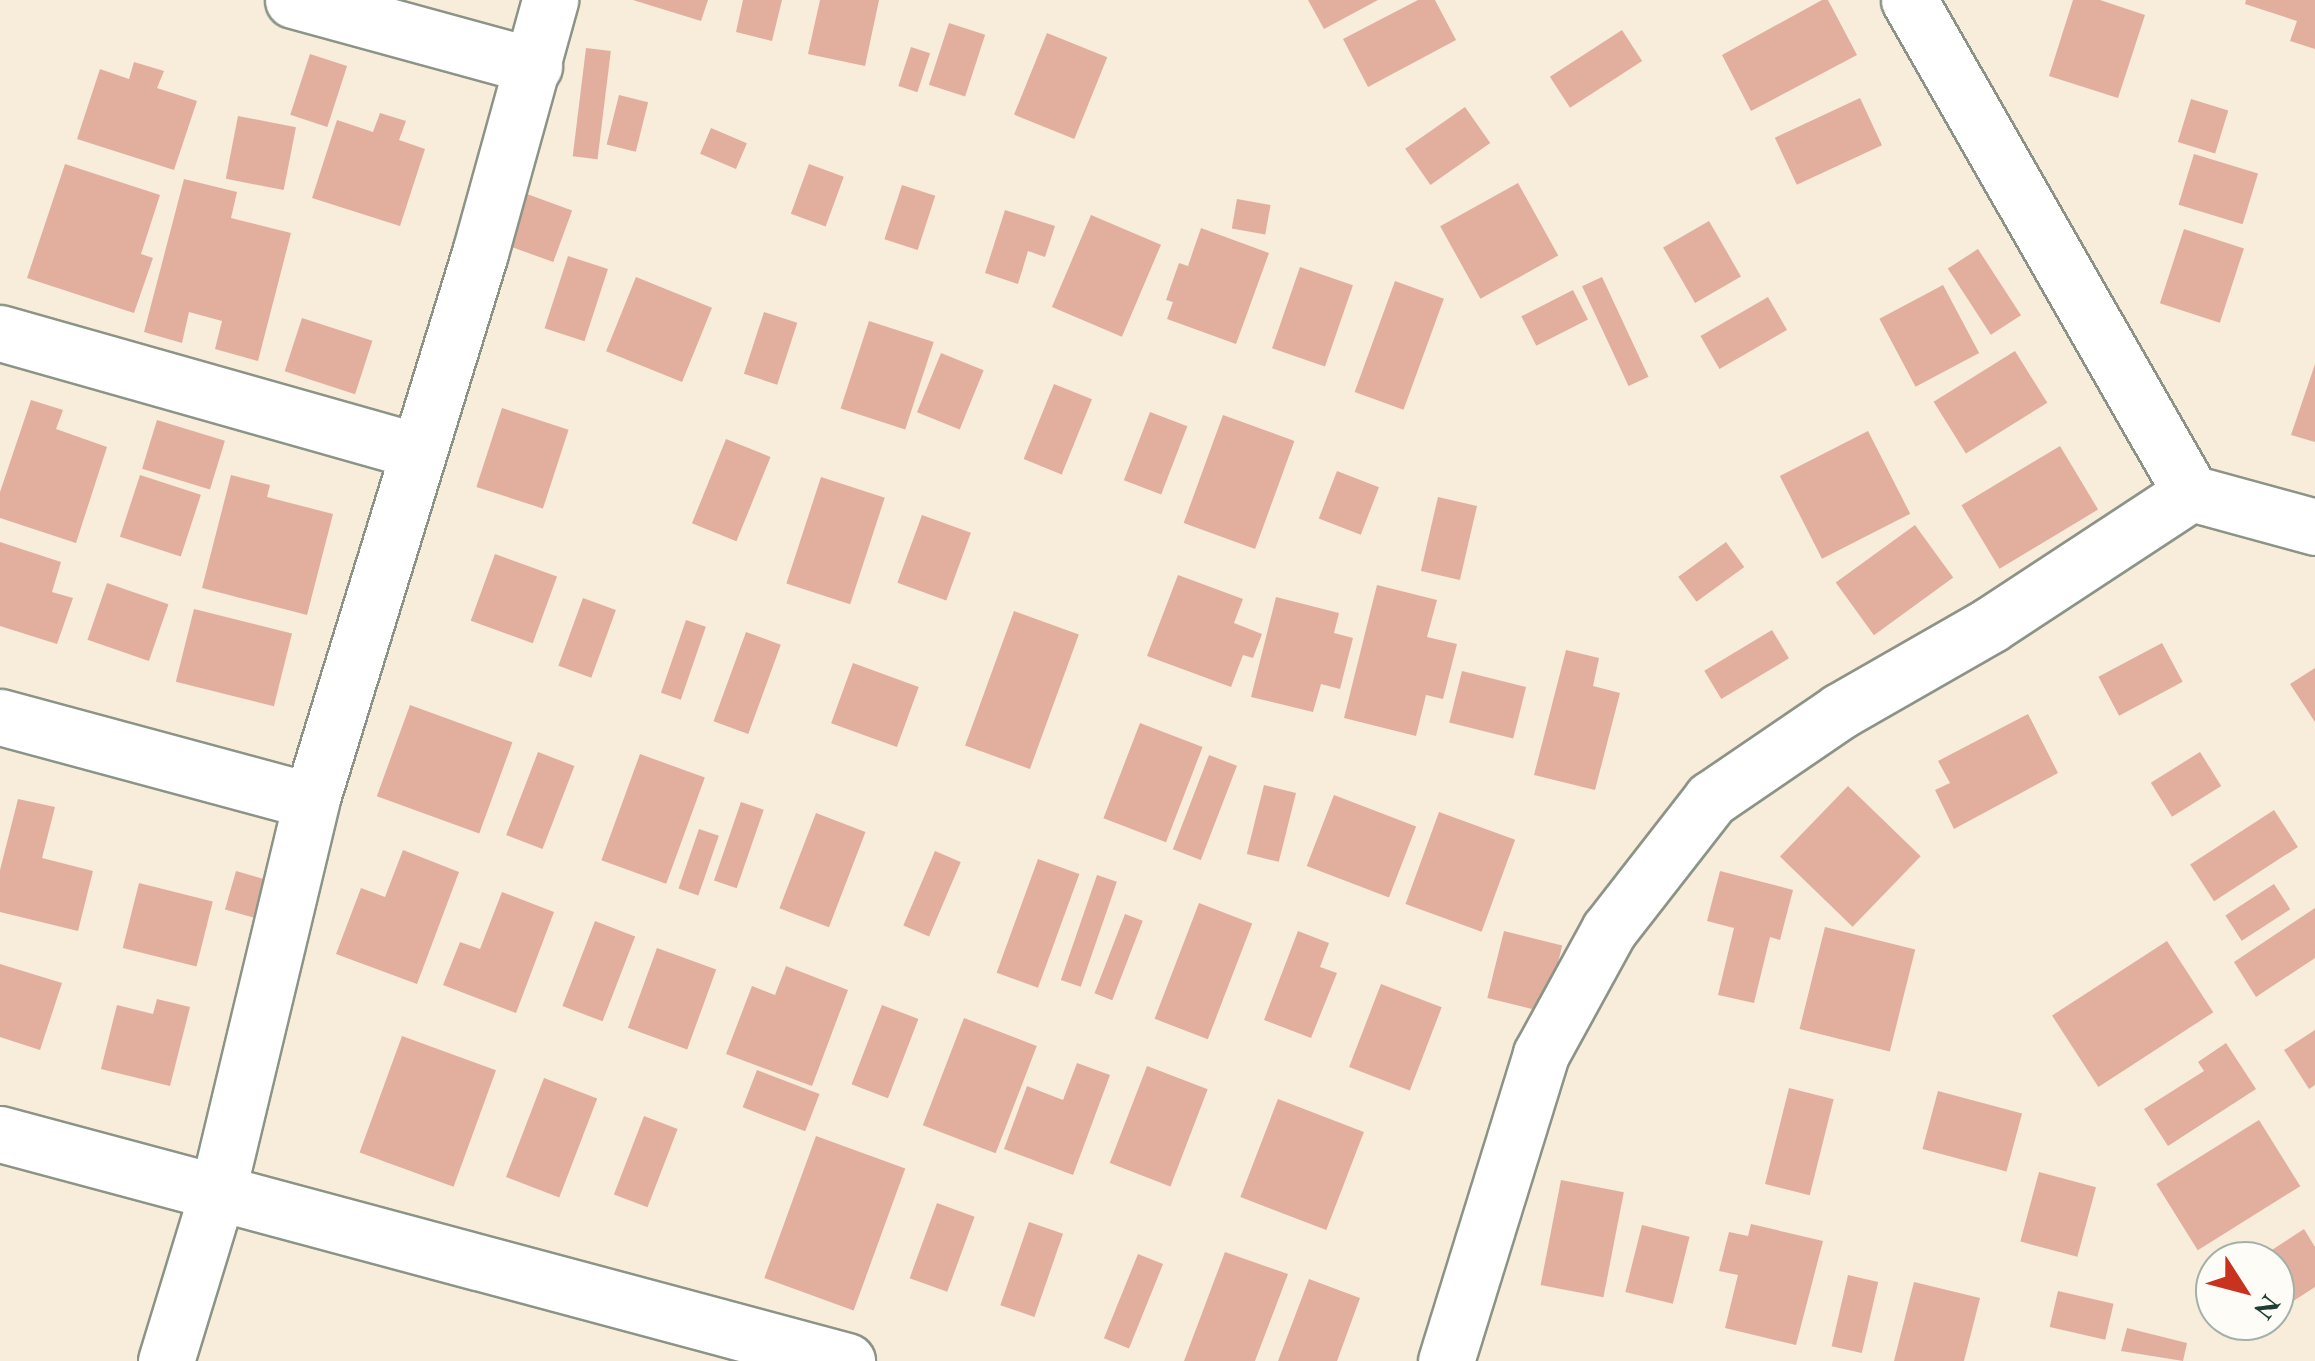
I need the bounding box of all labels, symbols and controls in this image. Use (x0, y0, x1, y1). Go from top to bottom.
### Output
north arrow (2195, 1241, 2295, 1341)
text: N (2246, 1288, 2289, 1327)

